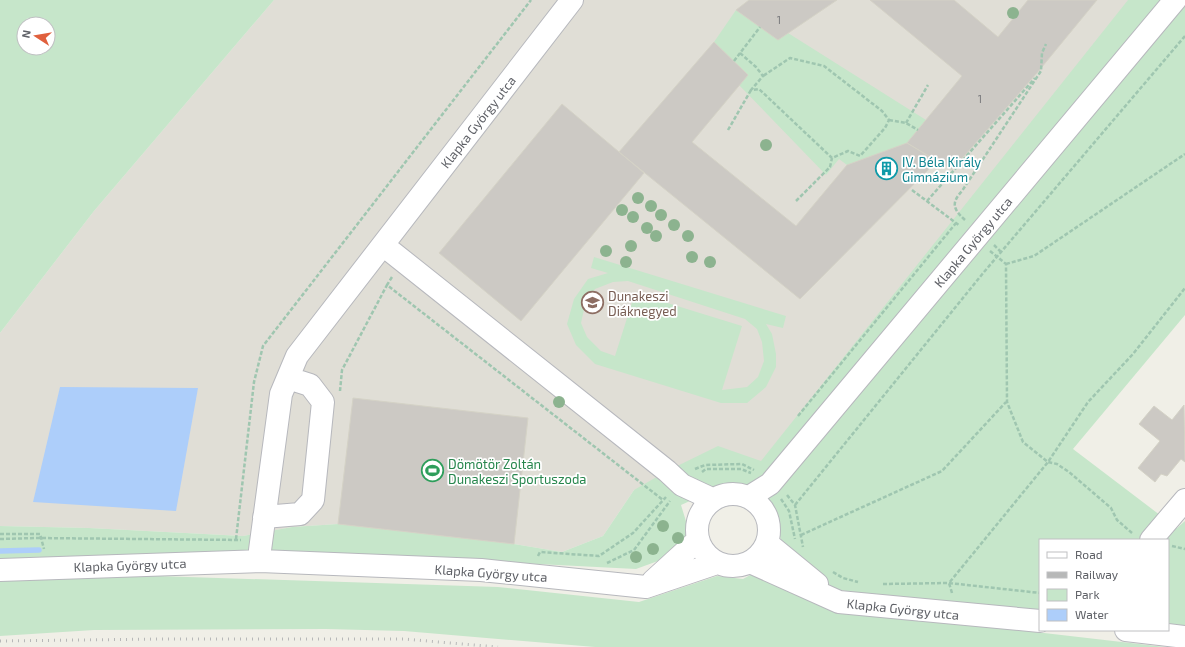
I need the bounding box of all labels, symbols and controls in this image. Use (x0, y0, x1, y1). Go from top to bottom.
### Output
house number: 1 (777, 13, 781, 26)
north arrow (16, 16, 56, 56)
text: N (19, 29, 33, 39)
street label: Klapka György utca (437, 73, 519, 171)
house number: 1 (978, 92, 982, 105)
place label: IV. Béla Király Gimnázium (902, 154, 981, 185)
building icon: IV. Béla Király Gimnázium (874, 156, 900, 182)
street label: Klapka György utca (931, 194, 1015, 290)
place label: Dunakeszi Diáknegyed (608, 288, 677, 319)
school or university icon: Dunakeszi Diáknegyed (579, 290, 605, 316)
place label: Dömötör Zoltán Dunakeszi Sportuszoda (448, 456, 586, 487)
sports icon: Dömötör Zoltán Dunakeszi Sportuszoda (420, 458, 446, 484)
legend (1039, 539, 1169, 631)
text: Road (1075, 547, 1103, 561)
street label: Klapka György utca (73, 555, 187, 575)
street label: Klapka György utca (434, 561, 548, 585)
text: Railway (1075, 567, 1119, 581)
text: Park (1075, 587, 1100, 601)
street label: Klapka György utca (846, 595, 960, 623)
text: Water (1075, 607, 1109, 621)

